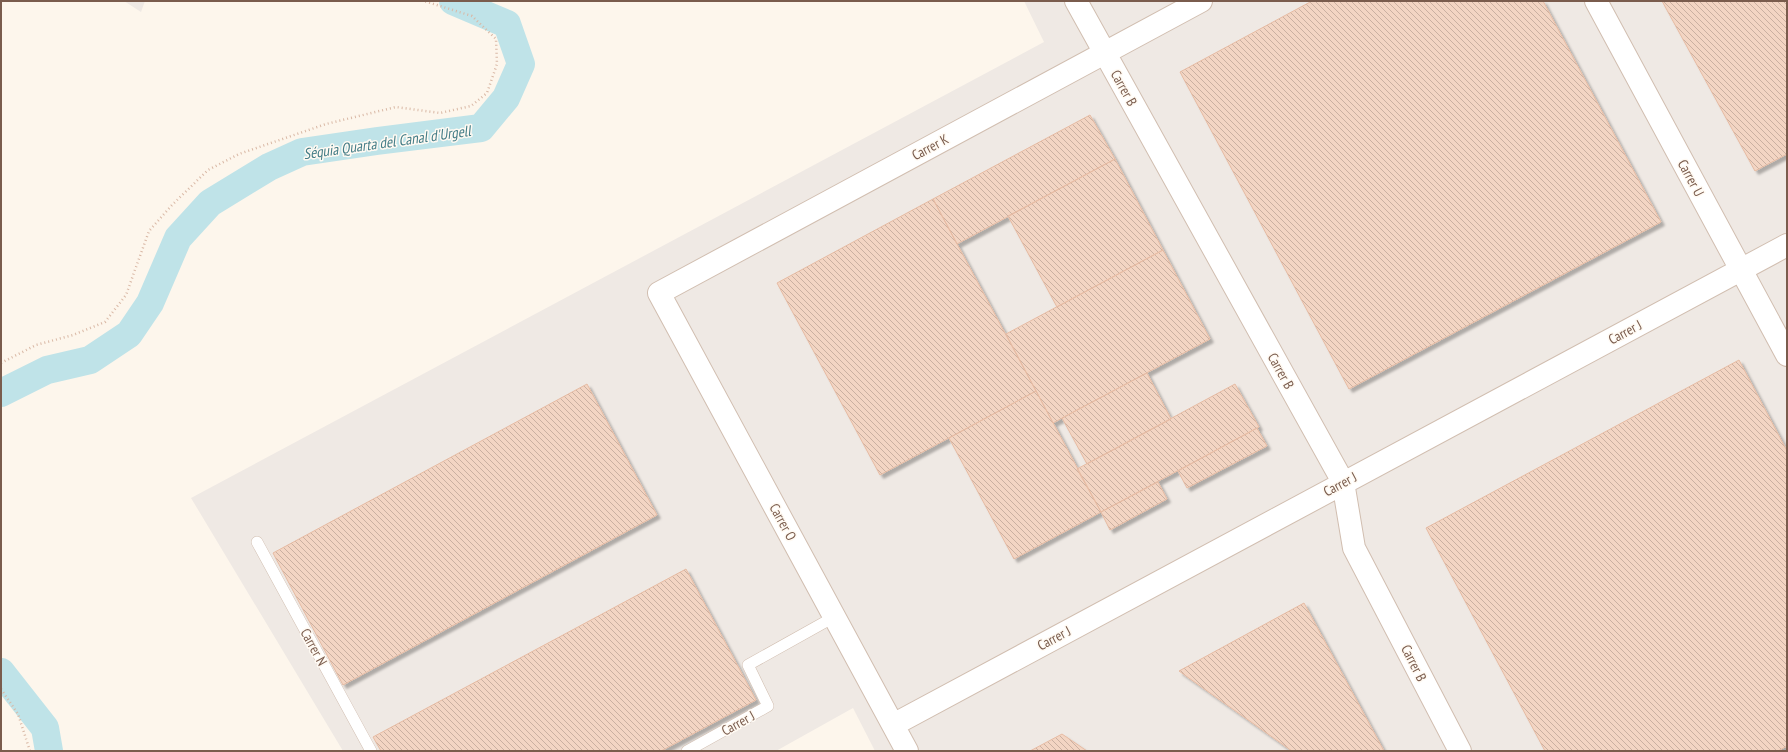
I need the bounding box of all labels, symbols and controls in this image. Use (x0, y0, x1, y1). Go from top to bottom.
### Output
street label: Carrer B (1107, 67, 1141, 109)
water label: Séquia Quarta del Canal d'Urgell (302, 121, 473, 163)
street label: Carrer K (909, 130, 952, 164)
street label: Carrer U (1674, 156, 1708, 200)
street label: Carrer J (1605, 316, 1645, 348)
street label: Carrer B (1264, 350, 1298, 392)
street label: Carrer J (1320, 468, 1360, 500)
street label: Carrer O (765, 500, 801, 544)
street label: Carrer J (1034, 622, 1074, 654)
street label: Carrer N (297, 625, 331, 669)
street label: Carrer B (1397, 642, 1431, 684)
street label: Carrer J (718, 707, 758, 739)

